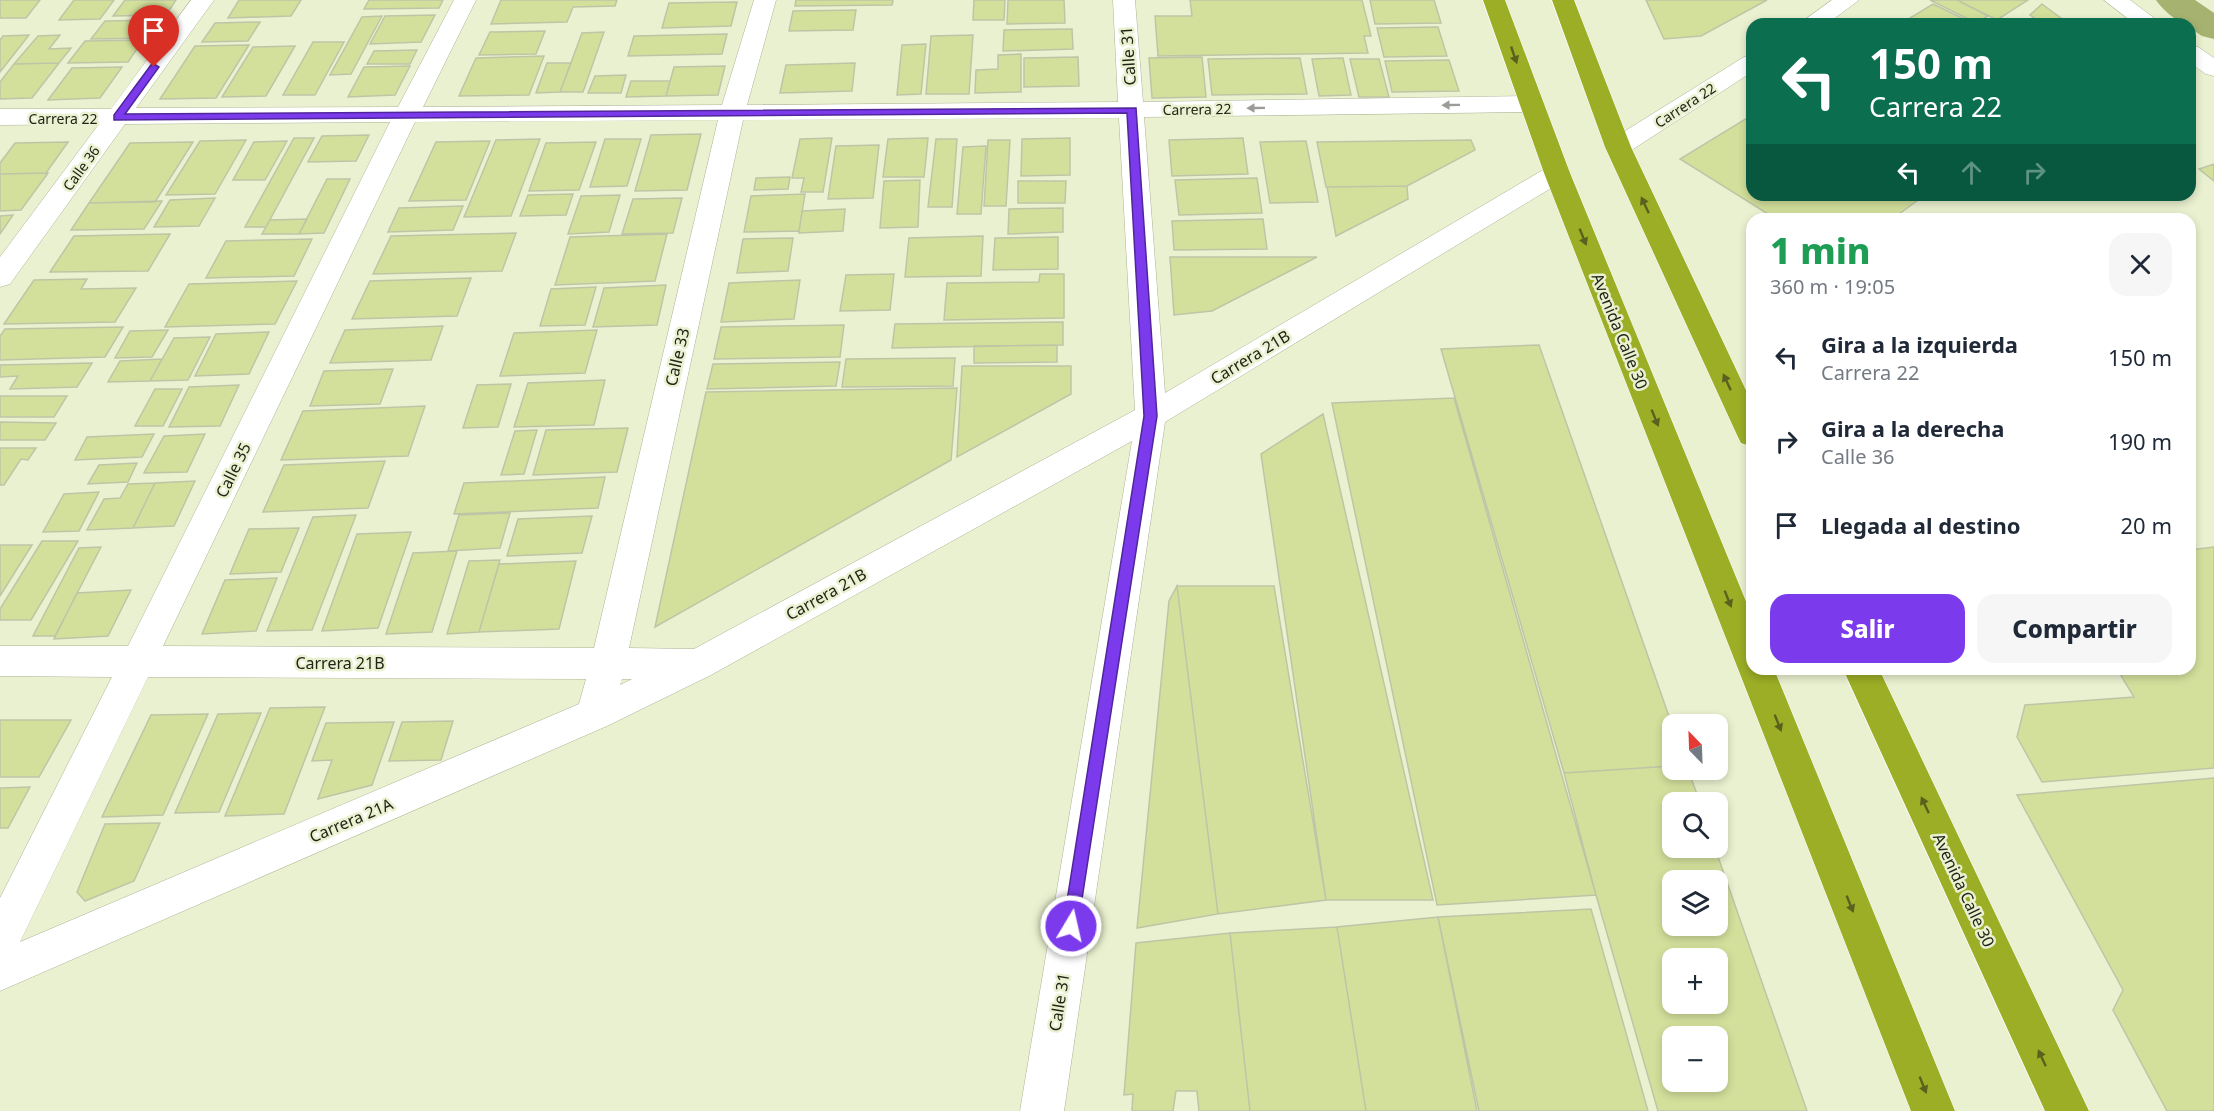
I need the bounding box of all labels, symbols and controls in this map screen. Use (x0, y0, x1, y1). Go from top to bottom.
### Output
pin (128, 5, 179, 67)
icon: arrive (137, 14, 170, 47)
street label: Calle 31 (1115, 26, 1141, 86)
text: 150 m (1869, 34, 1993, 91)
icon: left (1770, 42, 1848, 120)
one-way arrow (1509, 46, 1519, 64)
street label: Carrera 22 (1651, 78, 1719, 132)
text: Carrera 22 (1869, 88, 2002, 125)
street label: Carrera 22 (1162, 99, 1232, 119)
one-way arrow (1442, 100, 1461, 110)
one-way arrow (1247, 103, 1266, 113)
street label: Carrera 22 (29, 109, 97, 128)
street label: Calle 36 (58, 142, 104, 194)
icon: left (1892, 156, 1925, 189)
icon: ahead (1955, 156, 1988, 189)
icon: right (2018, 156, 2051, 189)
one-way arrow (1640, 195, 1650, 213)
text: 1 min (1770, 226, 1871, 275)
one-way arrow (1578, 229, 1588, 247)
button: close (2109, 233, 2172, 296)
street label: Avenida Calle 30 (1587, 270, 1653, 392)
text: 360 m · 19:05 (1770, 273, 1895, 300)
street label: Carrera 21B (1206, 325, 1294, 389)
street label: Calle 33 (660, 326, 694, 388)
text: Gira a la izquierda (1821, 329, 2018, 359)
icon: left (1770, 341, 1803, 374)
text: 150 m (2108, 342, 2172, 372)
text: Carrera 22 (1821, 359, 1919, 386)
one-way arrow (1723, 373, 1732, 390)
one-way arrow (1650, 410, 1660, 428)
text: Gira a la derecha (1821, 413, 2005, 443)
icon: right (1770, 425, 1803, 458)
text: 190 m (2108, 426, 2172, 456)
street label: Calle 35 (210, 439, 256, 501)
text: Calle 36 (1821, 443, 1895, 470)
icon: arrive (1770, 509, 1803, 542)
text: Llegada al destino (1821, 510, 2021, 540)
text: 20 m (2121, 510, 2172, 540)
street label: Carrera 21B (782, 563, 870, 625)
one-way arrow (1723, 591, 1733, 609)
button: Salir (1770, 594, 1965, 663)
button: Compartir (1977, 594, 2172, 663)
street label: Carrera 21B (295, 652, 385, 674)
north arrow (1662, 714, 1728, 780)
map controls (1662, 714, 1728, 1092)
one-way arrow (1773, 715, 1783, 733)
street label: Carrera 21A (306, 792, 397, 848)
button: search (1662, 792, 1728, 858)
one-way arrow (1920, 797, 1929, 814)
street label: Avenida Calle 30 (1928, 830, 2000, 950)
button: layers (1662, 870, 1728, 936)
position arrow (1039, 894, 1103, 958)
one-way arrow (1845, 896, 1855, 914)
button: + (1662, 948, 1728, 1014)
street label: Calle 31 (1044, 971, 1074, 1033)
button: − (1662, 1026, 1728, 1092)
one-way arrow (2038, 1049, 2047, 1066)
one-way arrow (1918, 1077, 1928, 1095)

